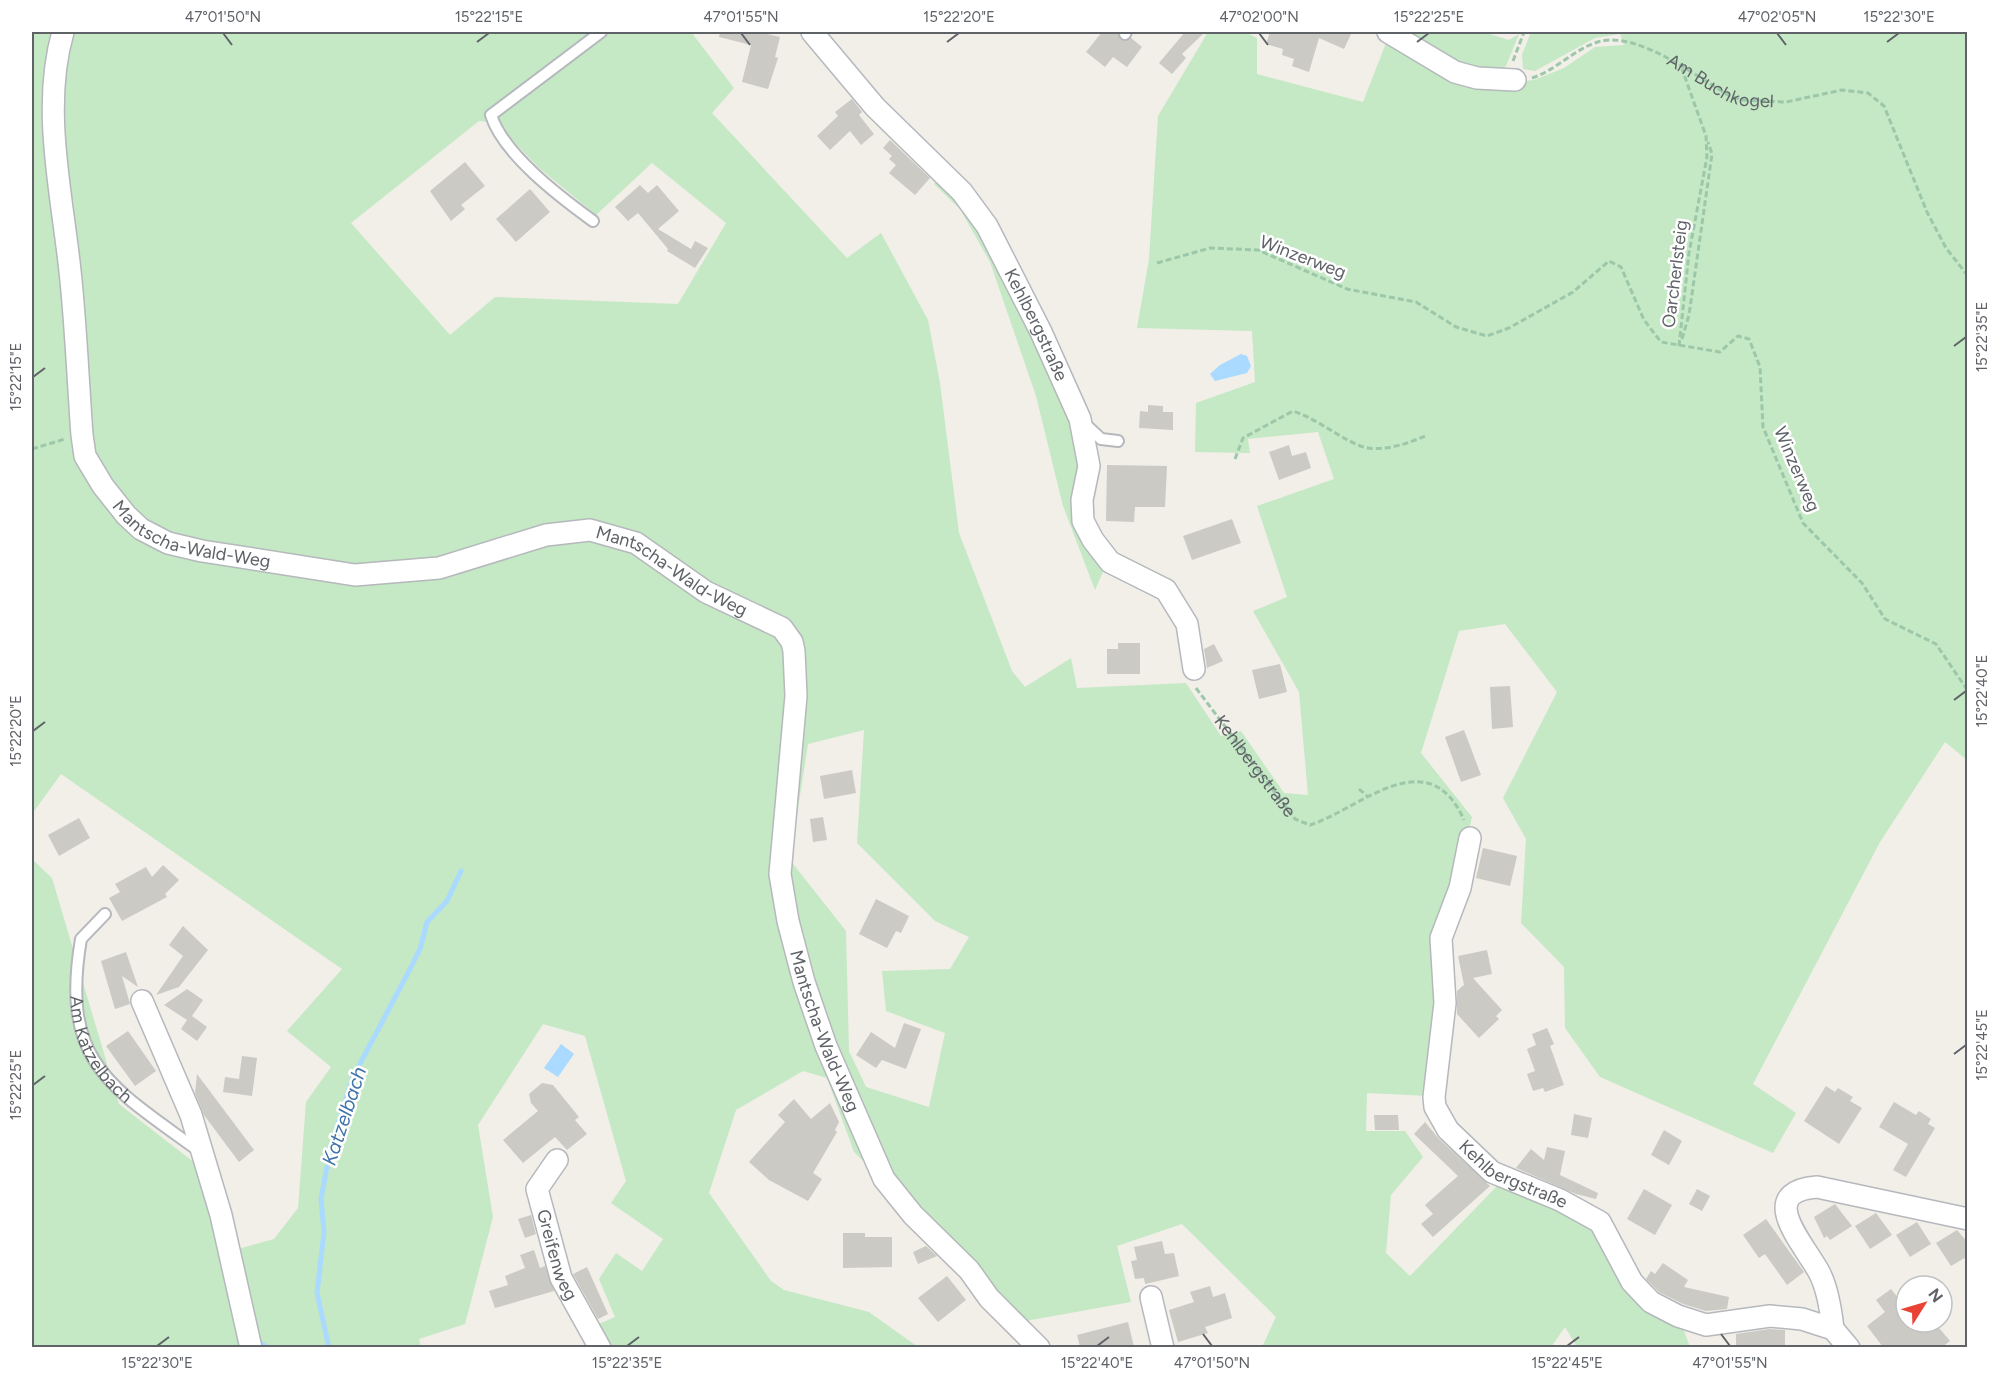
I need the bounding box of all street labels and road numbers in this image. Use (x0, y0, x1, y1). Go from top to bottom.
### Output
street label: Am Buchkogel (1663, 49, 1774, 112)
street label: Oarcherlsteig (1657, 219, 1693, 329)
street label: Winzerweg (1257, 231, 1349, 283)
street label: Kehlbergstraße (999, 265, 1073, 384)
street label: Winzerweg (1769, 423, 1825, 515)
street label: Mantscha-Wald-Weg (107, 496, 272, 573)
street label: Mantscha-Wald-Weg (594, 521, 751, 621)
street label: Kehlbergstraße (1209, 711, 1301, 822)
street label: Mantscha-Wald-Weg (785, 948, 864, 1115)
street label: Am Katzelbach (65, 995, 137, 1108)
street label: Kehlbergstraße (1454, 1135, 1572, 1213)
street label: Greifenweg (532, 1207, 582, 1304)

